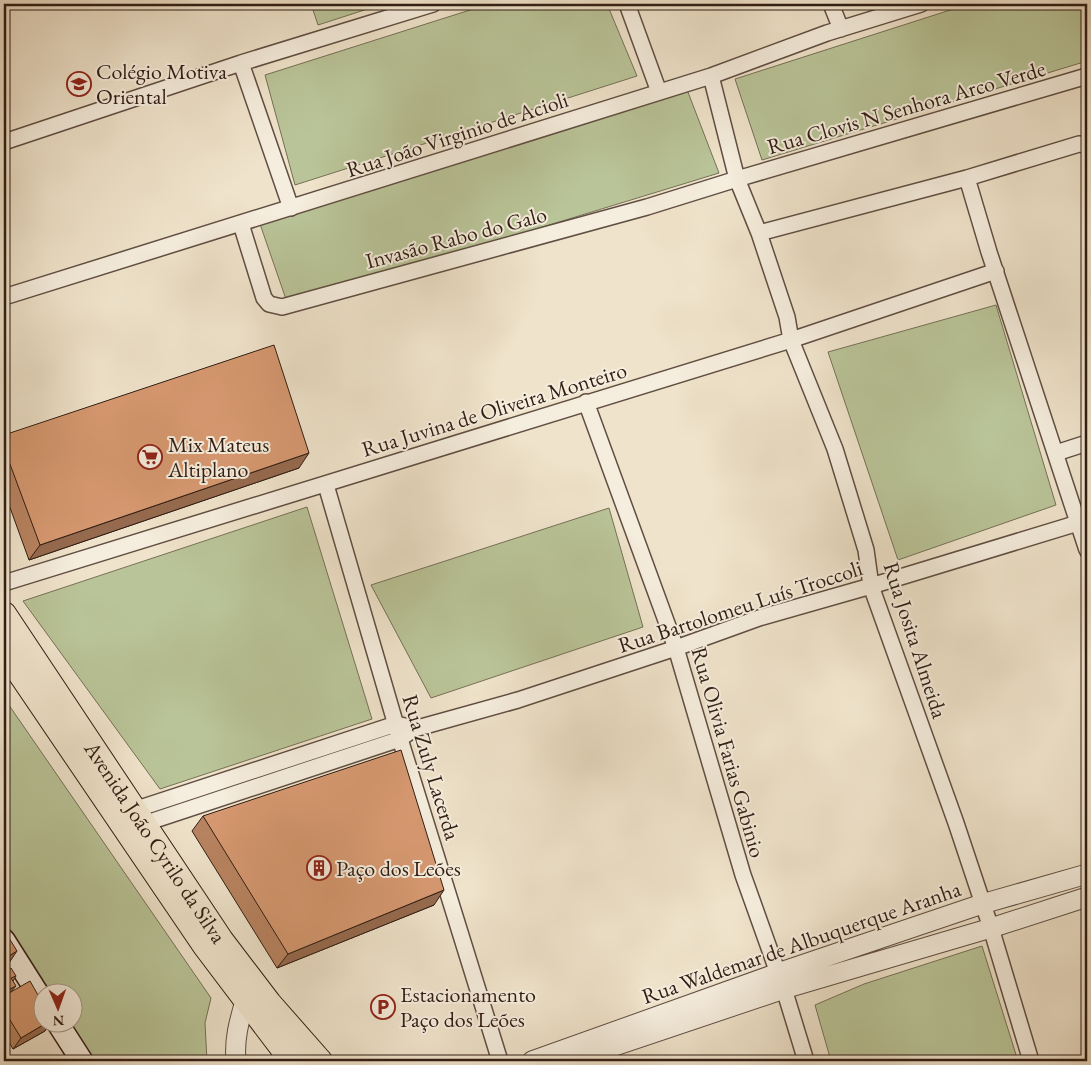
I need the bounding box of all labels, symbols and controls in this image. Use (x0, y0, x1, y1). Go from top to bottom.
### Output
street label: Rua Clovis N Senhora Arco Verde (764, 54, 1049, 161)
place label: Colégio Motiva Oriental (96, 57, 227, 111)
school or university icon: Colégio Motiva Oriental (66, 71, 92, 97)
street label: Rua João Virginio de Acioli (342, 85, 572, 184)
street label: Invasão Rabo do Galo (362, 199, 550, 276)
street label: Rua Juvina de Oliveira Monteiro (358, 355, 630, 464)
place label: Mix Mateus Altiplano (167, 430, 269, 484)
supermarket icon: Mix Mateus Altiplano (137, 444, 163, 470)
street label: Rua Bartolomeu Luís Troccoli (614, 553, 866, 660)
street label: Rua Josita Almeida (877, 558, 955, 722)
street label: Rua Olivia Farias Gabinio (685, 643, 773, 861)
street label: Rua Zuly Lacerda (396, 691, 467, 844)
street label: Avenida João Cyrilo da Silva (77, 735, 233, 949)
place label: Paço dos Leões (336, 854, 461, 883)
building icon: Paço dos Leões (306, 855, 332, 881)
street label: Rua Waldemar de Albuquerque Aranha (638, 874, 965, 1011)
place label: Estacionamento Paço dos Leões (400, 980, 536, 1034)
north arrow (32, 982, 82, 1032)
parking icon: Estacionamento Paço dos Leões (370, 994, 396, 1020)
text: N (52, 1012, 64, 1030)

